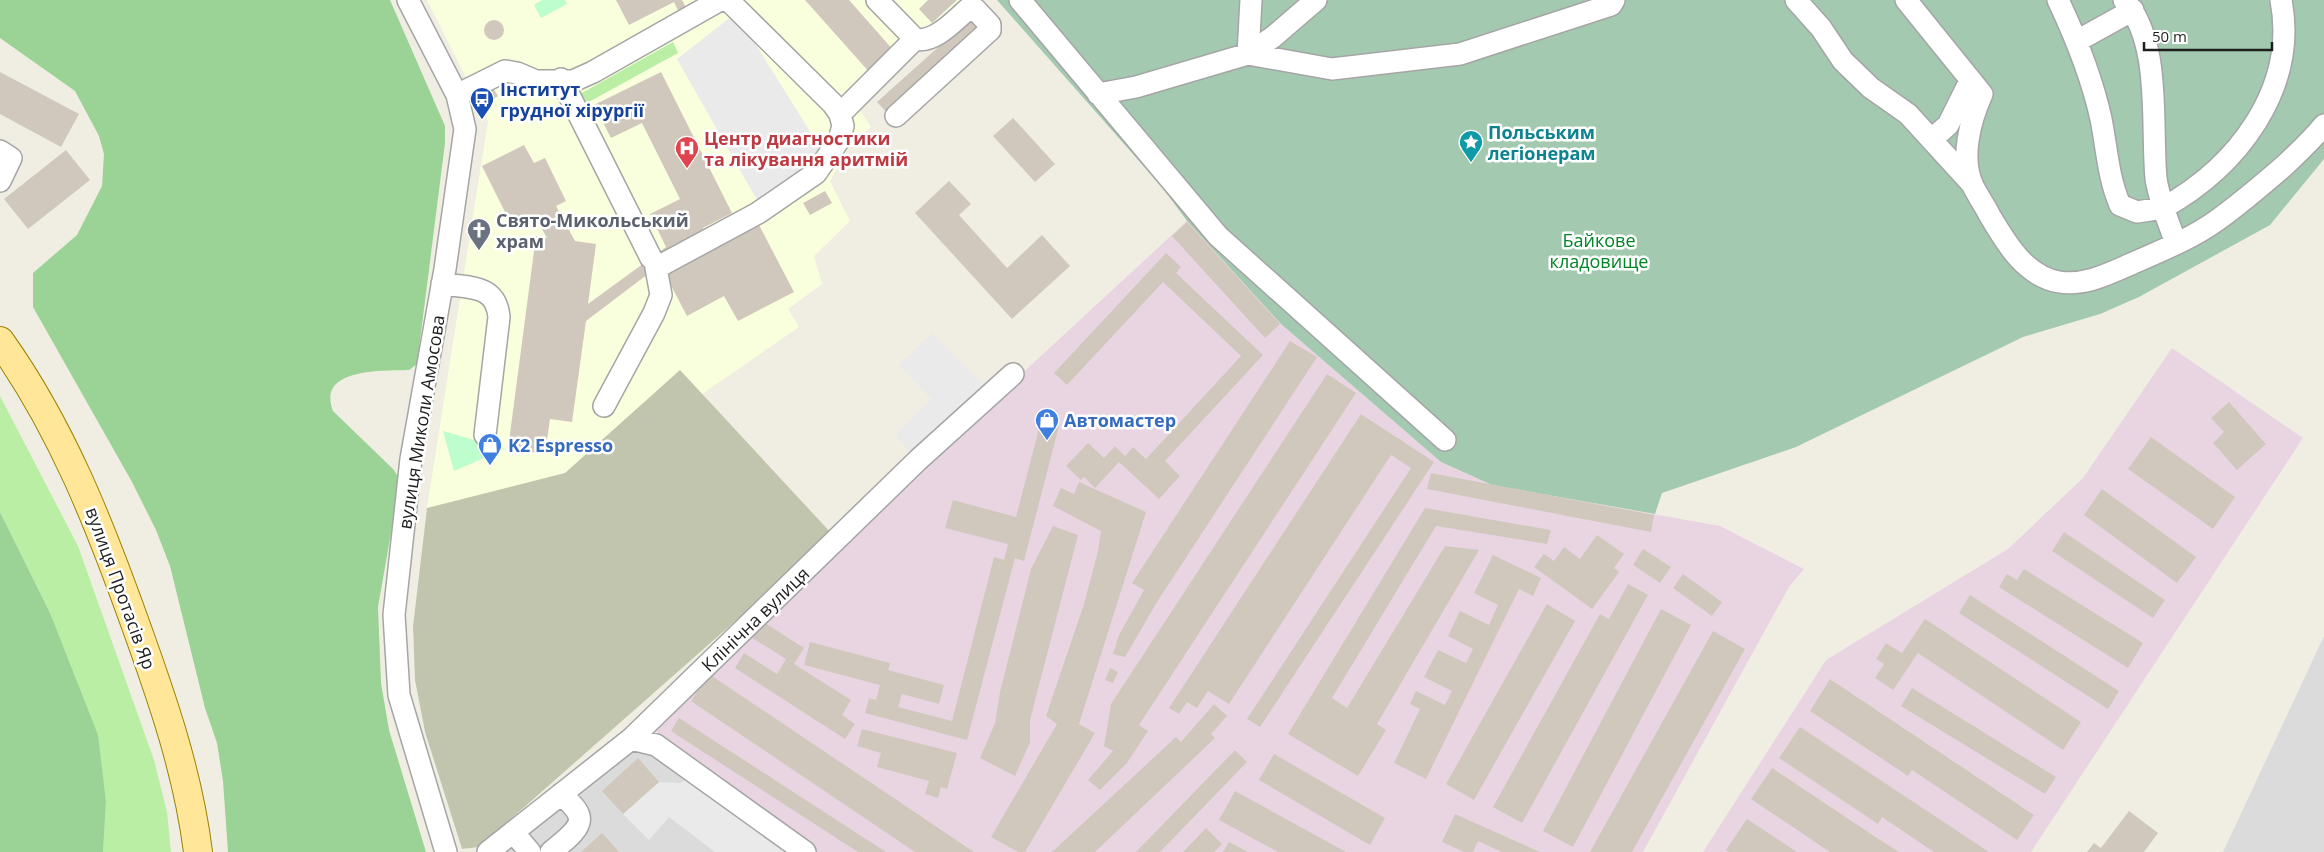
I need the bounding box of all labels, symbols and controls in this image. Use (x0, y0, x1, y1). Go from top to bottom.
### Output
scale bar (2144, 20, 2272, 52)
text: 50 m (2152, 26, 2187, 46)
place label: Інститут грудної хірургії (500, 77, 644, 122)
bus stop icon: Інститут грудної хірургії (469, 86, 495, 120)
place label: Польським легіонерам (1488, 120, 1596, 165)
place label: Центр диагностики та лікування аритмій (704, 126, 908, 171)
place icon: Польським легіонерам (1458, 129, 1484, 163)
hospital icon: Центр диагностики та лікування аритмій (674, 135, 700, 169)
place label: Свято-Микольський храм (496, 208, 689, 253)
church icon: Свято-Микольський храм (466, 217, 492, 251)
park label: Байкове кладовище (1550, 228, 1648, 273)
street label: вулиця Миколи Амосова (392, 313, 450, 531)
shop icon: Автомастер (1034, 407, 1060, 441)
place label: Автомастер (1064, 408, 1176, 432)
shop icon: K2 Espresso (477, 432, 503, 466)
place label: K2 Espresso (508, 433, 613, 457)
street label: вулиця Протасів Яр (80, 504, 162, 672)
street label: Клінічна вулиця (696, 561, 814, 677)

